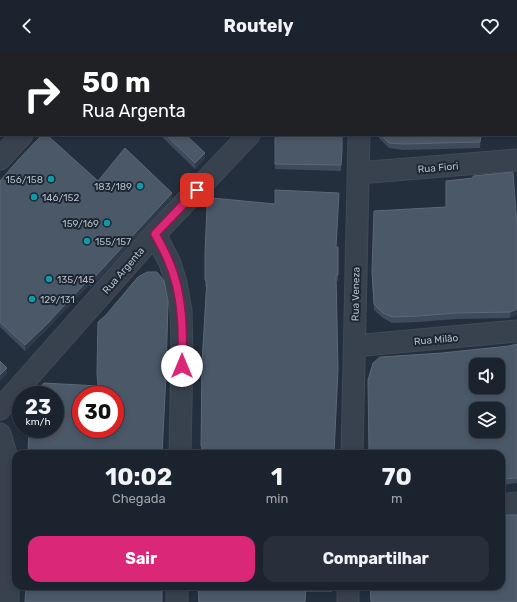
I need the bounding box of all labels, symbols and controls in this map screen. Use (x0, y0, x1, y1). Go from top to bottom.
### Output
icon: back (16, 15, 38, 37)
text: Routely (224, 15, 293, 37)
icon: heart (479, 15, 501, 37)
text: 50 m (82, 66, 151, 99)
icon: right (16, 68, 68, 120)
text: Rua Argenta (82, 100, 186, 122)
street label: Rua Fiori (417, 160, 459, 176)
pin (180, 173, 214, 207)
place label: 156/158 (5, 174, 43, 186)
marker: 156/158 (46, 174, 56, 184)
icon: arrive (186, 179, 208, 201)
place label: 183/189 (94, 181, 132, 193)
marker: 183/189 (135, 181, 145, 191)
marker: 146/152 (29, 192, 39, 202)
place label: 146/152 (42, 192, 79, 204)
place label: 159/169 (62, 218, 99, 230)
marker: 159/169 (102, 218, 112, 228)
marker: 155/157 (82, 236, 92, 246)
place label: 155/157 (95, 236, 131, 248)
street label: Rua Argenta (100, 245, 147, 296)
street label: Rua Veneza (350, 267, 362, 321)
marker: 135/145 (44, 274, 54, 284)
place label: 135/145 (57, 274, 94, 286)
marker: 129/131 (27, 294, 37, 304)
place label: 129/131 (40, 294, 75, 306)
street label: Rua Milão (413, 332, 459, 348)
position arrow (161, 345, 203, 387)
map controls (469, 358, 505, 438)
button: sound (469, 358, 505, 394)
speed limit sign: 30 (72, 386, 124, 438)
text: 23 (25, 395, 51, 419)
button: layers (469, 402, 505, 438)
text: km/h (26, 416, 50, 428)
text: 10:02 (105, 463, 172, 491)
text: 1 (271, 463, 283, 491)
text: 70 (382, 463, 412, 491)
text: Chegada (112, 491, 166, 506)
text: min (266, 491, 288, 506)
text: m (391, 491, 402, 506)
button: Sair (28, 536, 255, 582)
button: Compartilhar (263, 536, 489, 582)

